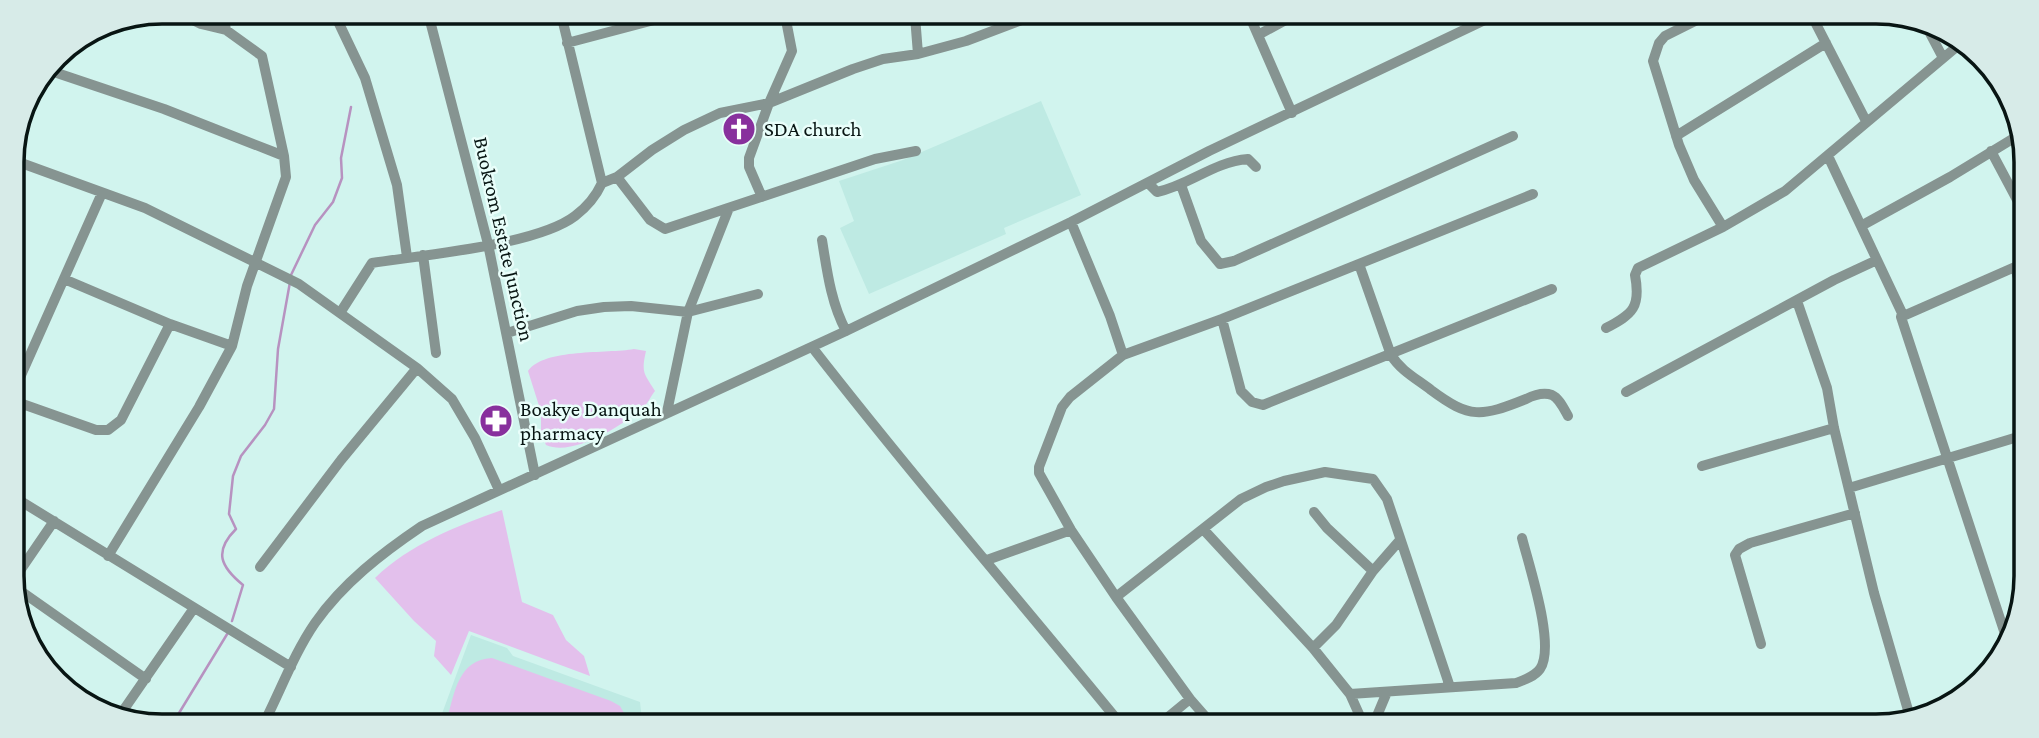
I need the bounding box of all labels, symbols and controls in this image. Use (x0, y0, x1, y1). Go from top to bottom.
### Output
church icon: SDA church (720, 110, 758, 148)
place label: SDA church (764, 117, 862, 141)
street label: Buokrom Estate Junction (469, 134, 539, 344)
place label: Boakye Danquah pharmacy (520, 397, 662, 445)
pharmacy icon: Boakye Danquah pharmacy (477, 402, 515, 440)

